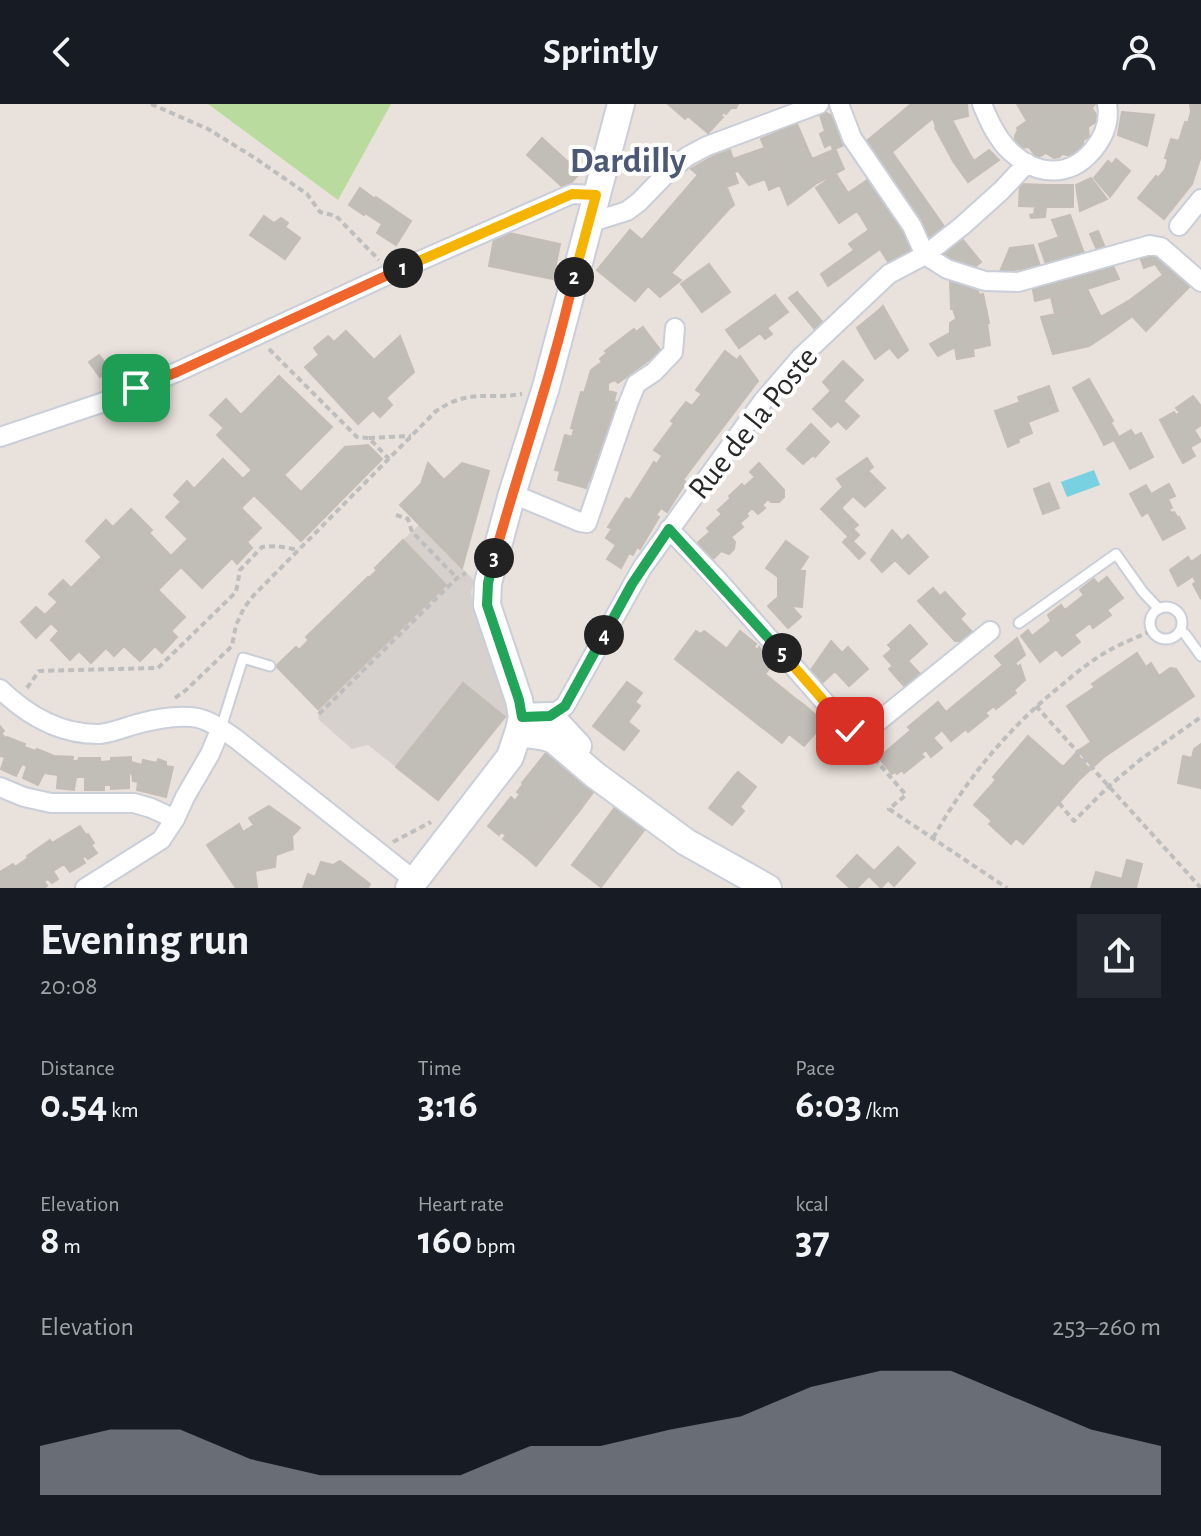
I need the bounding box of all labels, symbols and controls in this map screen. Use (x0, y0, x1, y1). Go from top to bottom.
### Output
icon: back (40, 30, 84, 74)
icon: person (1117, 30, 1161, 74)
text: Sprintly (543, 34, 658, 70)
district label: Dardilly (570, 143, 687, 179)
pin: 1 (383, 248, 423, 288)
text: 1 (399, 257, 407, 279)
pin: 2 (554, 257, 594, 297)
text: 2 (569, 266, 579, 288)
street label: Rue de la Poste (682, 341, 824, 505)
pin (102, 354, 170, 422)
icon: arrive (114, 366, 158, 410)
pin: 3 (474, 538, 514, 578)
text: 3 (489, 547, 499, 569)
pin: 4 (584, 615, 624, 655)
text: 4 (598, 624, 610, 646)
pin: 5 (762, 633, 802, 673)
text: 5 (777, 642, 787, 664)
pin (816, 697, 884, 765)
icon: check (828, 709, 872, 753)
button: share (1077, 914, 1161, 998)
text: Evening run (40, 919, 249, 963)
text: 20:08 (40, 973, 98, 999)
text: Distance (40, 1057, 115, 1079)
text: Time (418, 1057, 462, 1079)
text: Pace (795, 1057, 835, 1079)
text: 0.54 (40, 1085, 107, 1125)
text: 3:16 (418, 1085, 478, 1125)
text: 6:03 (795, 1085, 862, 1125)
text: km (107, 1099, 139, 1121)
text: /km (862, 1099, 899, 1121)
text: Elevation (40, 1193, 120, 1215)
text: Heart rate (418, 1193, 504, 1215)
text: kcal (795, 1193, 829, 1215)
text: 8 (40, 1221, 60, 1261)
text: 160 (418, 1221, 472, 1261)
text: 37 (795, 1221, 830, 1261)
text: m (60, 1235, 81, 1257)
text: bpm (472, 1235, 516, 1257)
text: Elevation (40, 1314, 134, 1340)
text: 253–260 m (1052, 1314, 1161, 1340)

